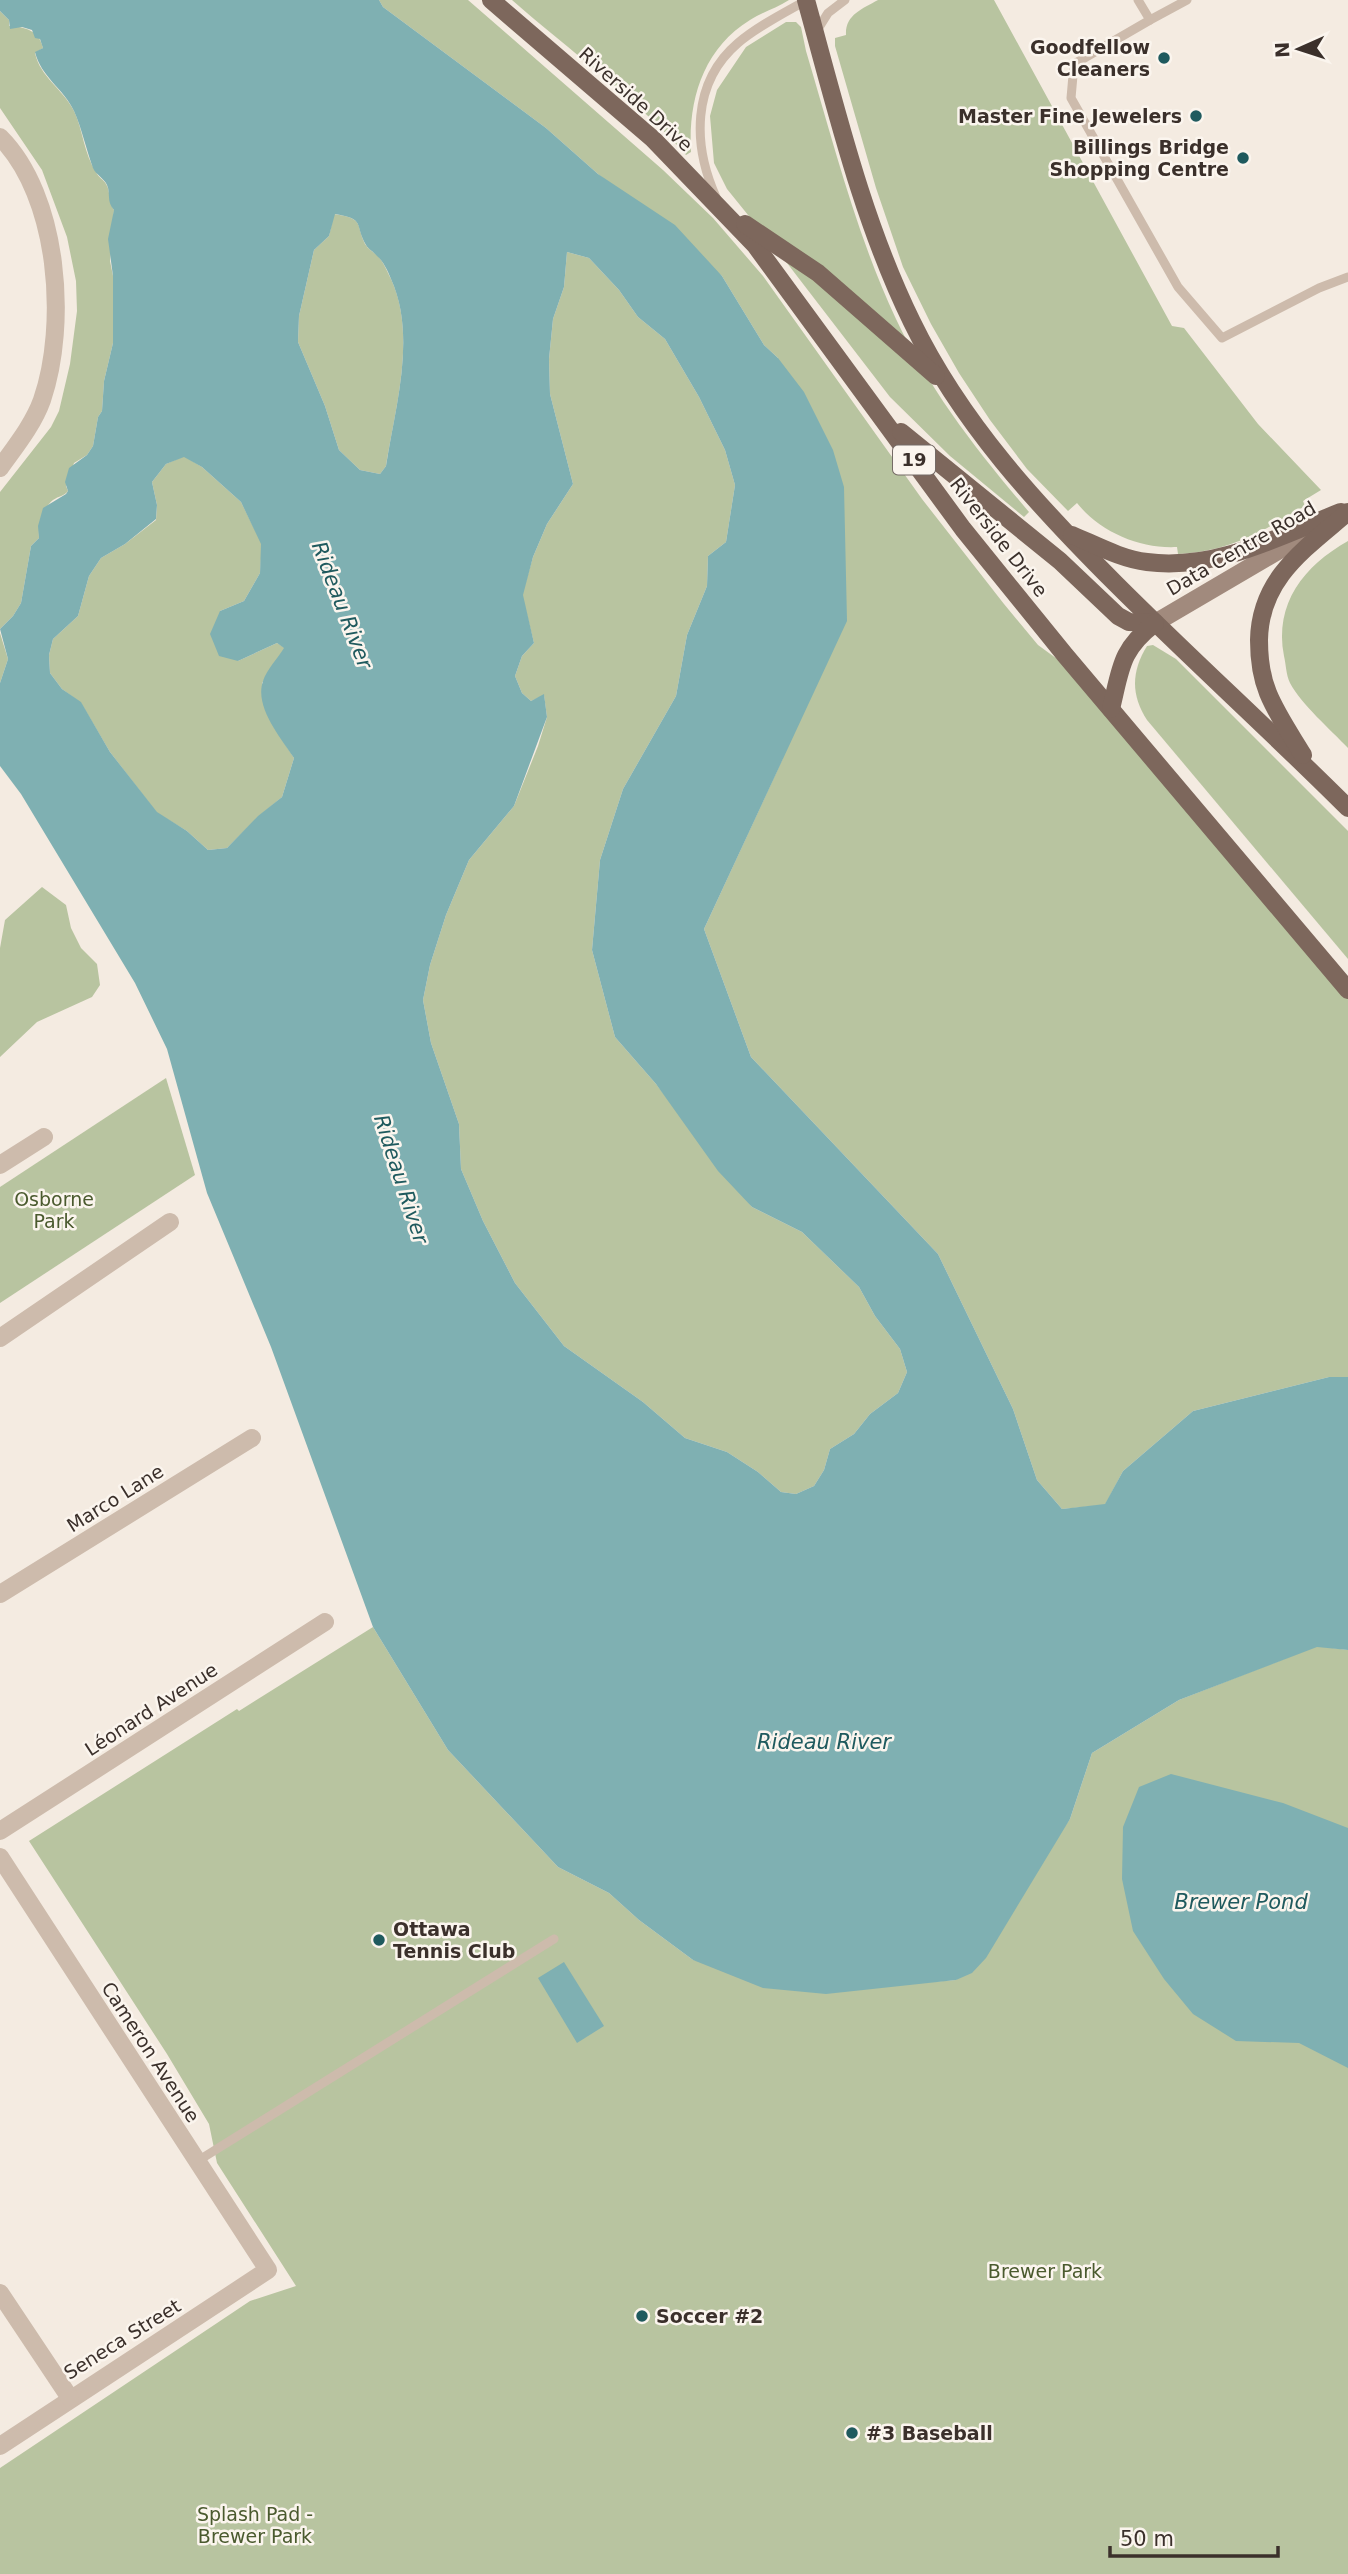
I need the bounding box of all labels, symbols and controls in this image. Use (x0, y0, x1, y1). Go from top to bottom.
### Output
north arrow (1264, 14, 1334, 84)
place label: Goodfellow Cleaners (1030, 36, 1150, 80)
text: N (1271, 41, 1293, 58)
street label: Riverside Drive (575, 42, 697, 156)
marker: Goodfellow Cleaners (1156, 50, 1172, 66)
place label: Master Fine Jewelers (958, 105, 1182, 127)
marker: Master Fine Jewelers (1188, 108, 1204, 124)
place label: Billings Bridge Shopping Centre (1050, 136, 1229, 180)
marker: Billings Bridge Shopping Centre (1235, 150, 1251, 166)
road number: 19 (893, 446, 935, 474)
street label: Riverside Drive (946, 473, 1052, 601)
street label: Data Centre Road (1162, 496, 1320, 600)
water label: Rideau River (307, 538, 378, 673)
water label: Rideau River (369, 1112, 434, 1248)
park label: Osborne Park (14, 1188, 94, 1232)
street label: Marco Lane (63, 1460, 167, 1536)
street label: Léonard Avenue (81, 1658, 221, 1760)
water label: Rideau River (757, 1730, 892, 1754)
water label: Brewer Pond (1174, 1890, 1308, 1914)
place label: Ottawa Tennis Club (393, 1918, 515, 1962)
marker: Ottawa Tennis Club (371, 1932, 387, 1948)
street label: Cameron Avenue (97, 1978, 205, 2126)
park label: Brewer Park (988, 2260, 1102, 2282)
street label: Seneca Street (60, 2294, 184, 2384)
place label: Soccer #2 (656, 2305, 763, 2327)
marker: Soccer #2 (634, 2308, 650, 2324)
place label: #3 Baseball (866, 2422, 993, 2444)
marker: #3 Baseball (844, 2425, 860, 2441)
park label: Splash Pad - Brewer Park (197, 2503, 313, 2547)
scale bar (1110, 2514, 1278, 2558)
text: 50 m (1120, 2527, 1174, 2551)

